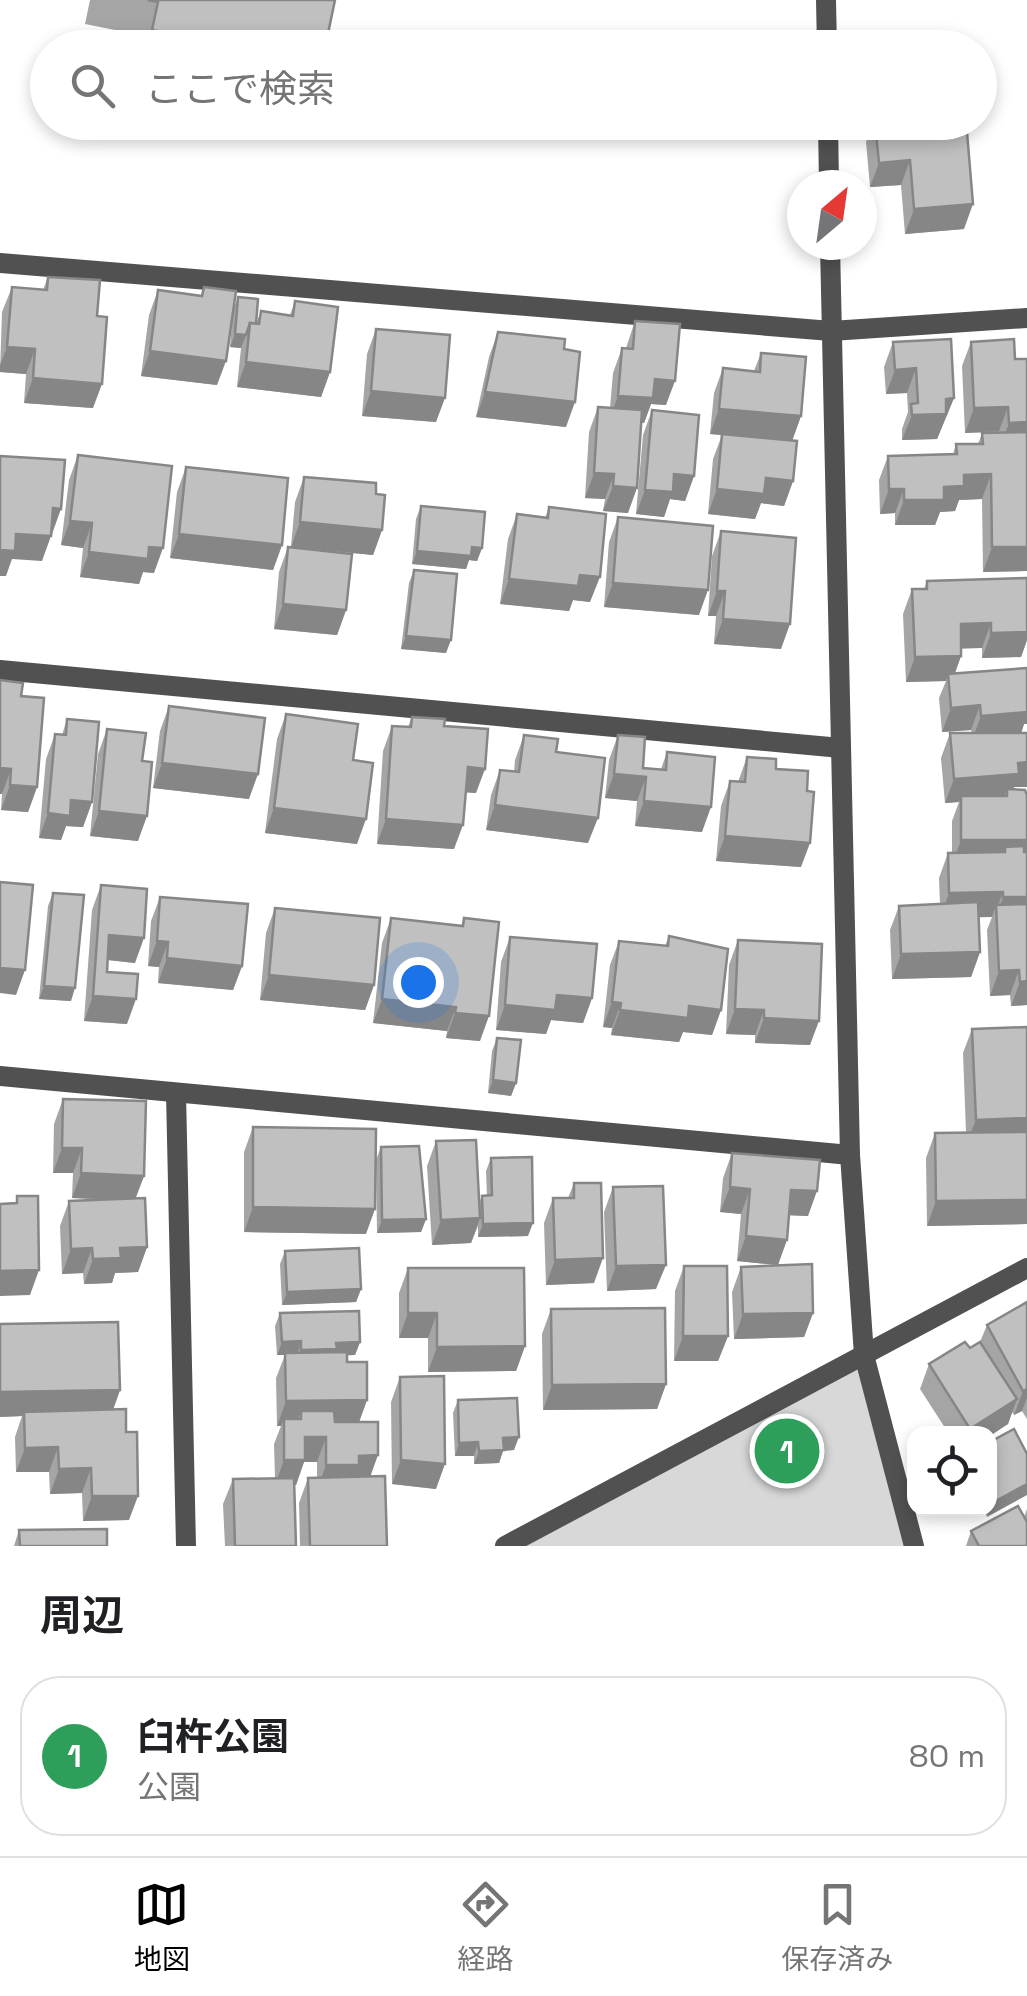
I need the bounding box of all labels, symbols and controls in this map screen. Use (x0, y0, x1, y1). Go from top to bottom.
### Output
search box (30, 30, 997, 140)
icon: search (65, 58, 120, 113)
text: ここで検索 (145, 65, 335, 113)
north arrow (787, 170, 877, 260)
your location (393, 957, 444, 1008)
pin: 1 (754, 1414, 820, 1488)
map controls (907, 1426, 997, 1516)
button: locate (907, 1426, 997, 1516)
text: 周辺 (40, 1589, 124, 1642)
text: 臼杵公園 (137, 1713, 289, 1761)
text: 1 (67, 1736, 82, 1776)
text: 80 m (909, 1736, 985, 1776)
text: 公園 (137, 1767, 201, 1807)
tab: 地図 (134, 1877, 190, 1977)
tab: 経路 (457, 1877, 513, 1977)
tab: 保存済み (781, 1877, 893, 1977)

